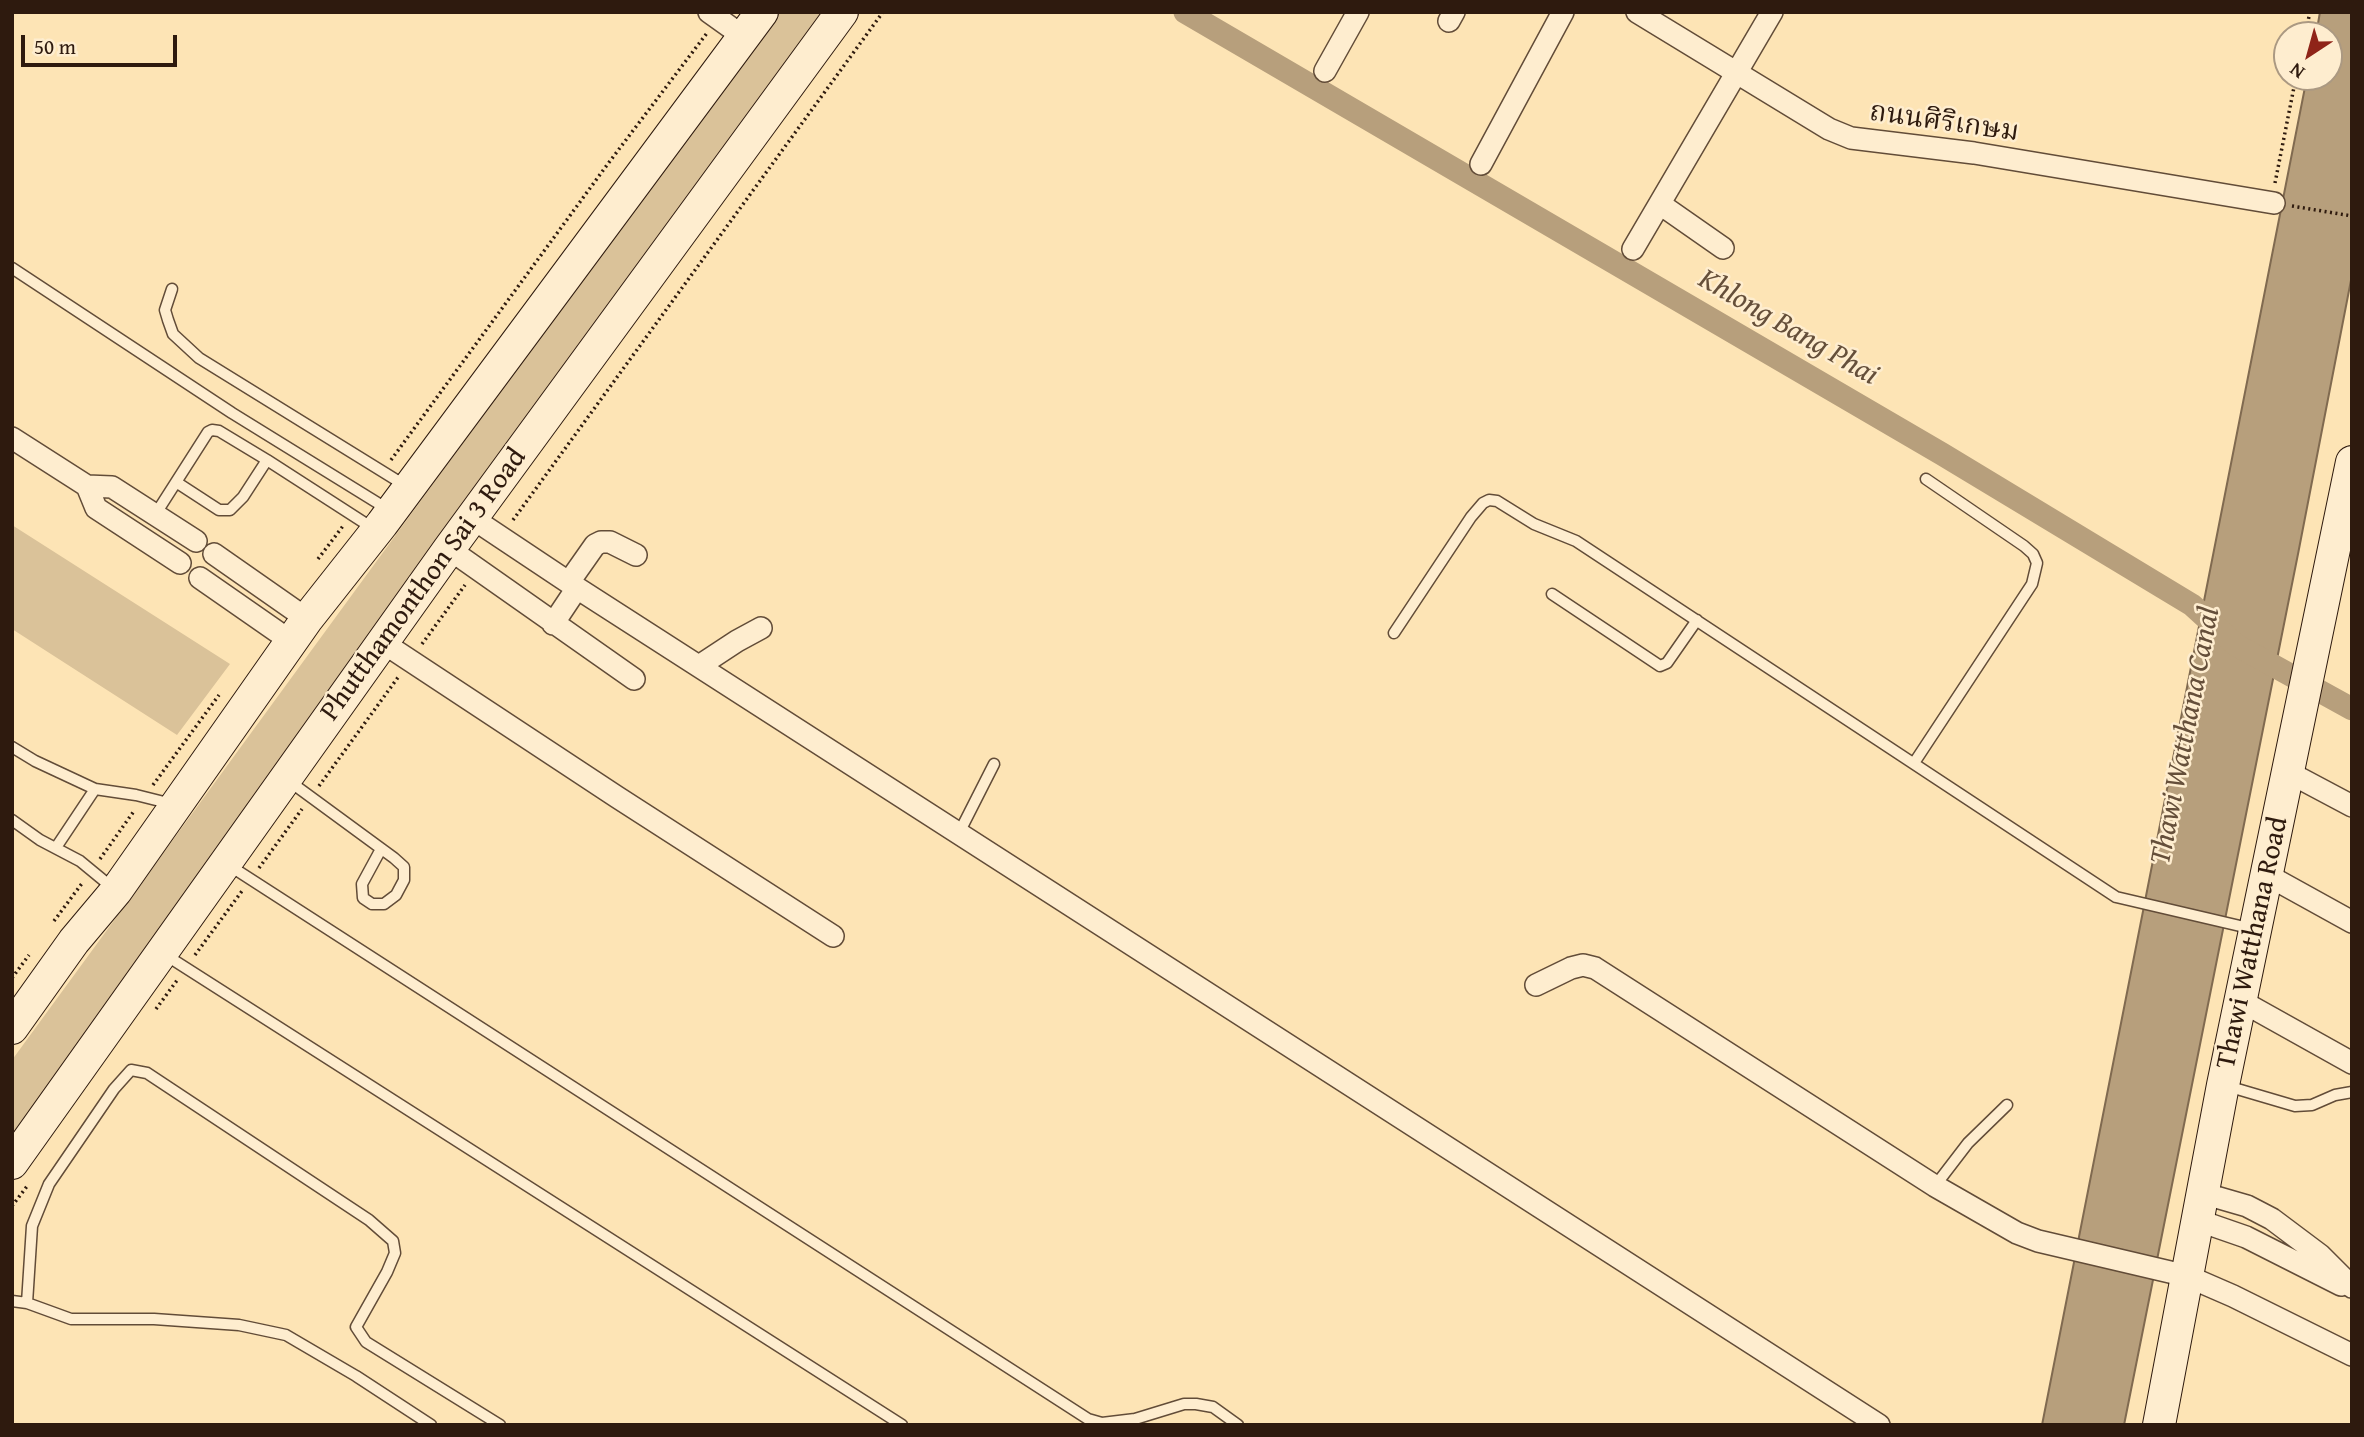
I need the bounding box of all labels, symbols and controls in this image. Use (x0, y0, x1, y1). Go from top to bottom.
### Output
scale bar (24, 21, 180, 65)
north arrow (2273, 21, 2343, 91)
text: 50 m (34, 31, 76, 62)
text: N (2283, 56, 2310, 86)
street label: ถนนศิริเกษม (1867, 96, 2021, 150)
water label: Khlong Bang Phai (1692, 262, 1884, 394)
street label: Phutthamonthon Sai 3 Road (314, 442, 534, 728)
water label: Thawi Watthana Canal (2143, 604, 2229, 868)
street label: Thawi Watthana Road (2210, 814, 2296, 1072)

